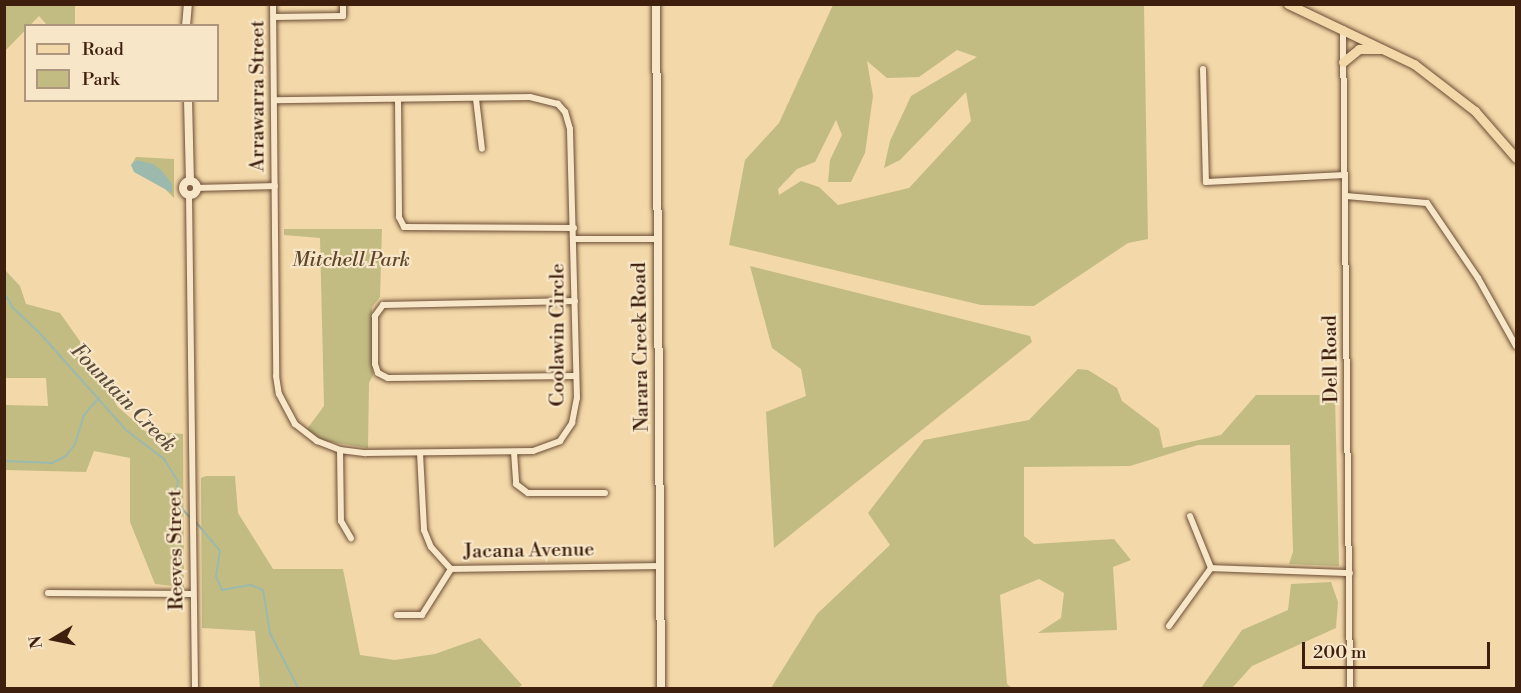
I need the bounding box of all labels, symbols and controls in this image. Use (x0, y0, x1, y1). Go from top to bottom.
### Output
street label: Arrawarra Street (246, 20, 270, 172)
legend (24, 24, 219, 102)
text: Road (82, 38, 124, 61)
text: Park (82, 68, 119, 91)
park label: Mitchell Park (292, 248, 410, 272)
street label: Narara Creek Road (628, 262, 654, 432)
street label: Coolawin Circle (546, 263, 570, 407)
street label: Dell Road (1318, 315, 1344, 403)
water label: Fountain Creek (65, 338, 181, 458)
street label: Reeves Street (163, 489, 189, 611)
street label: Jacana Avenue (463, 538, 595, 564)
north arrow (24, 609, 84, 669)
scale bar (1305, 630, 1492, 668)
text: N (25, 634, 47, 650)
text: 200 m (1313, 641, 1367, 664)

